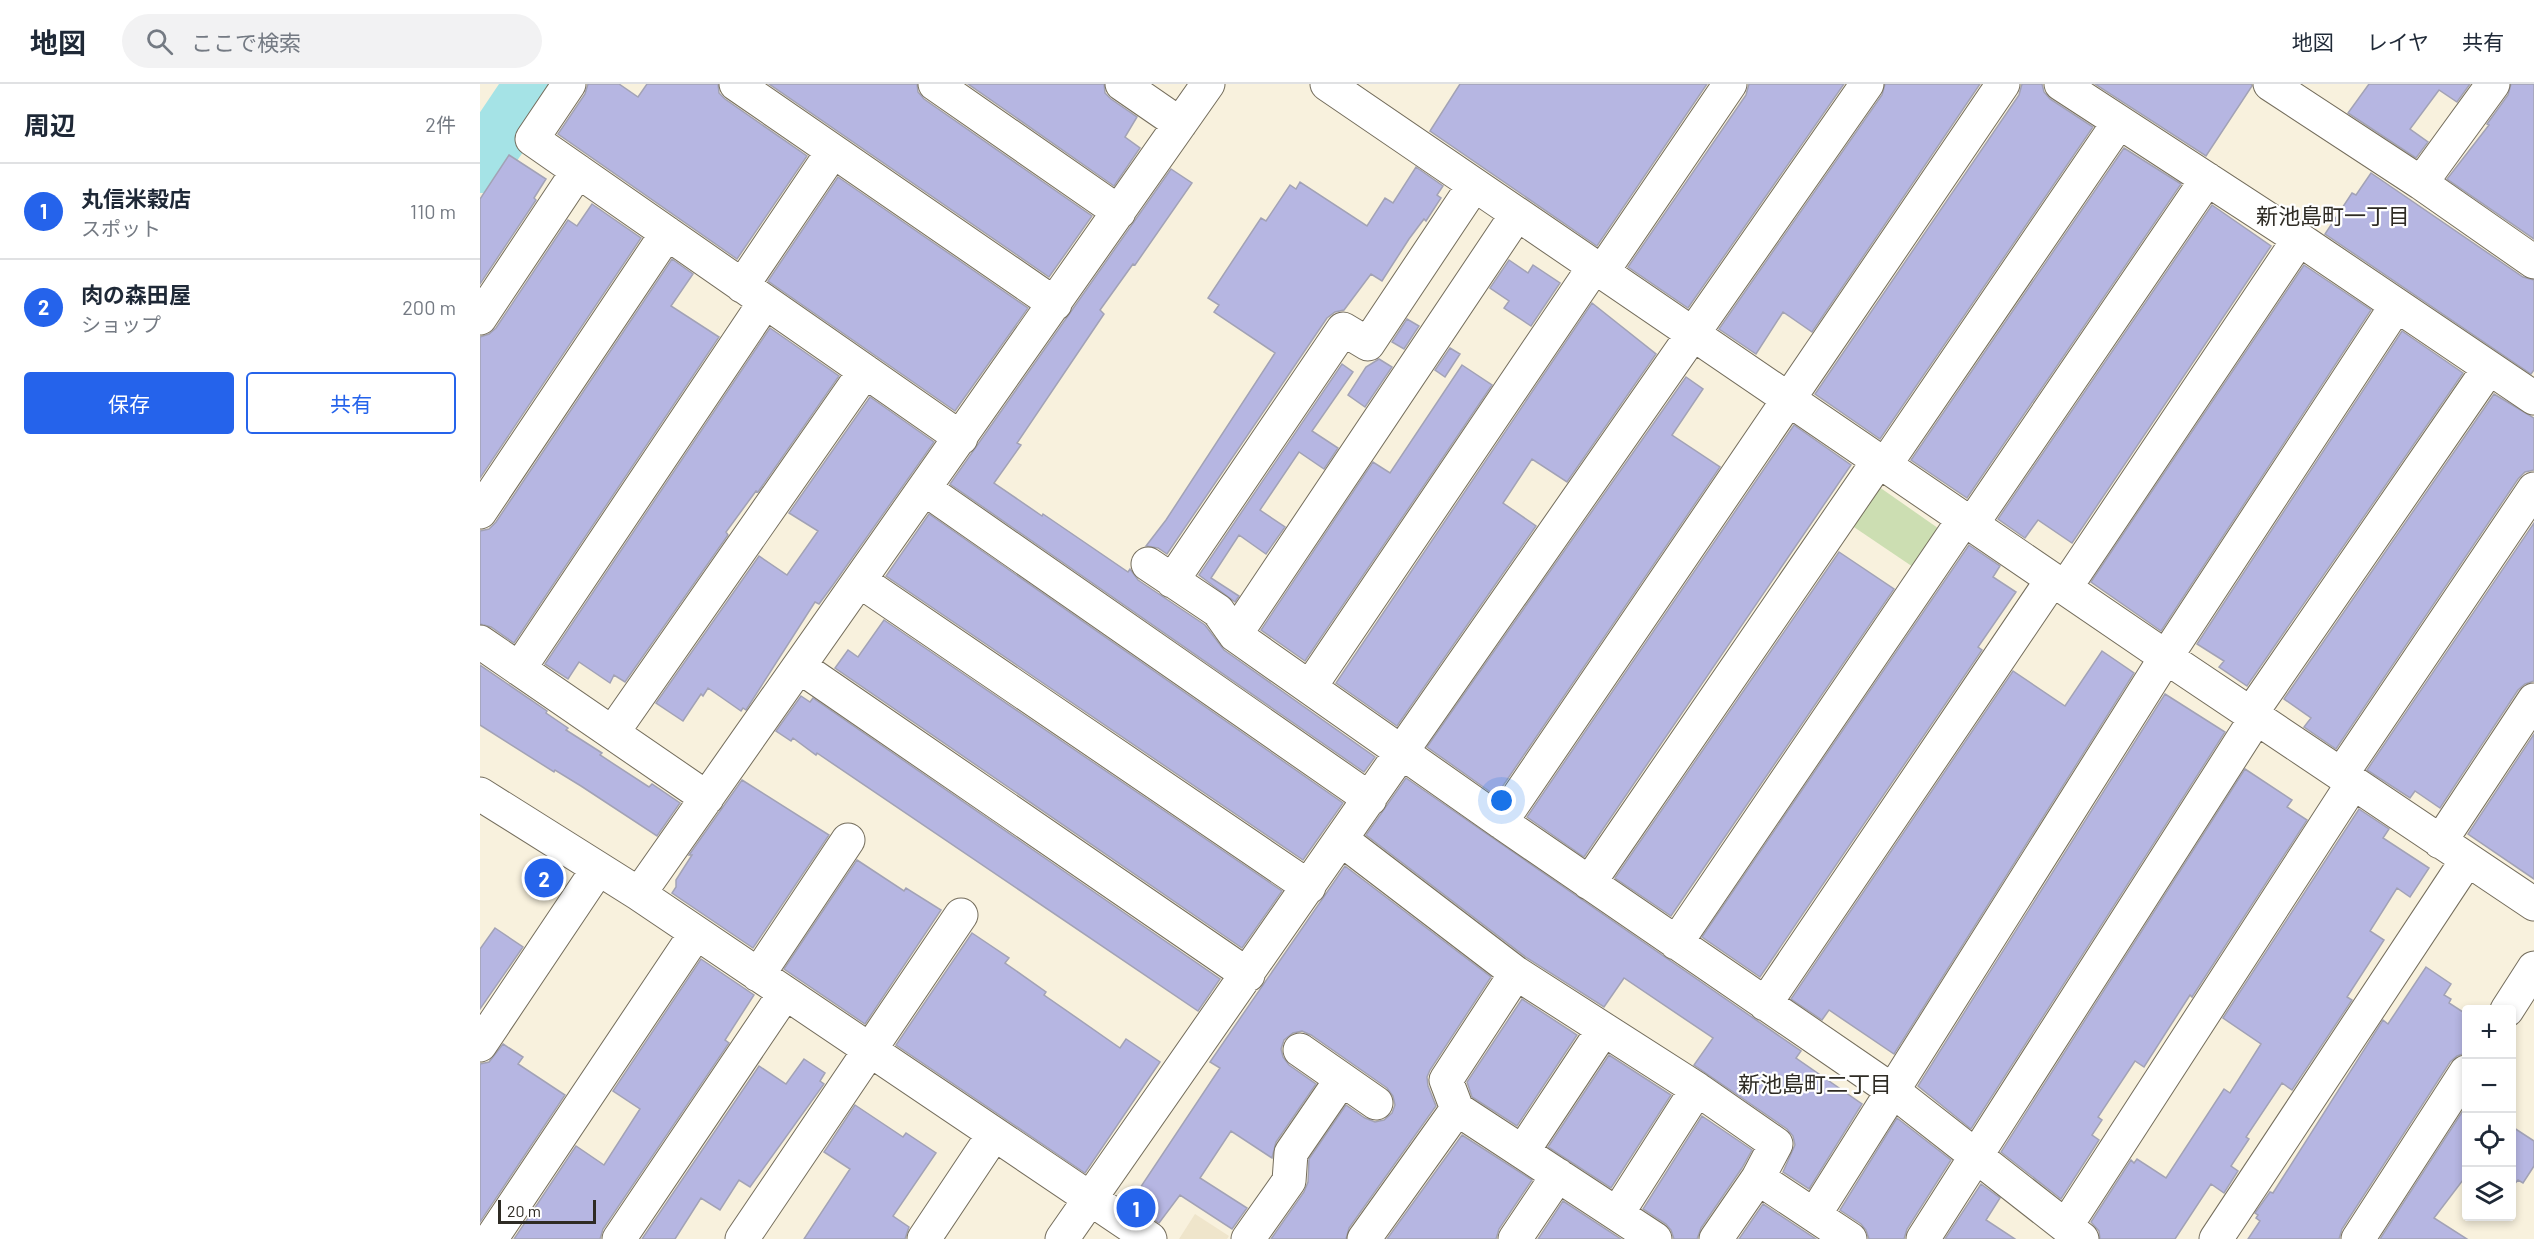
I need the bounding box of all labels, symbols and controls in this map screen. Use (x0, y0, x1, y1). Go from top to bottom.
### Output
search box (122, 14, 542, 68)
text: 地図 (30, 25, 86, 59)
icon: search (143, 25, 176, 58)
text: ここで検索 (191, 29, 301, 55)
text: 地図 (2292, 29, 2334, 54)
text: レイヤ (2367, 29, 2429, 54)
text: 共有 (2462, 29, 2504, 54)
text: 周辺 (24, 109, 76, 140)
text: 2件 (425, 112, 456, 136)
text: 丸信米穀店 (81, 185, 191, 211)
text: 1 (40, 199, 47, 223)
text: 110 m (410, 199, 456, 223)
district label: 新池島町一丁目 (2256, 202, 2410, 228)
text: スポット (81, 216, 161, 240)
text: 肉の森田屋 (81, 281, 191, 307)
text: 2 (38, 295, 49, 319)
text: 200 m (402, 295, 456, 319)
text: ショップ (81, 312, 161, 336)
button: 保存 (24, 372, 234, 434)
button: 共有 (246, 372, 456, 434)
your location (1487, 786, 1516, 815)
pin: 2 (524, 856, 564, 900)
map controls (2462, 1005, 2516, 1221)
button: + (2462, 1005, 2516, 1059)
button: − (2462, 1059, 2516, 1113)
district label: 新池島町二丁目 (1738, 1070, 1892, 1096)
button: locate (2462, 1113, 2516, 1167)
button: layers (2462, 1167, 2516, 1221)
pin: 1 (1116, 1186, 1156, 1230)
scale bar (498, 1197, 596, 1224)
text: 20 m (507, 1201, 541, 1220)

